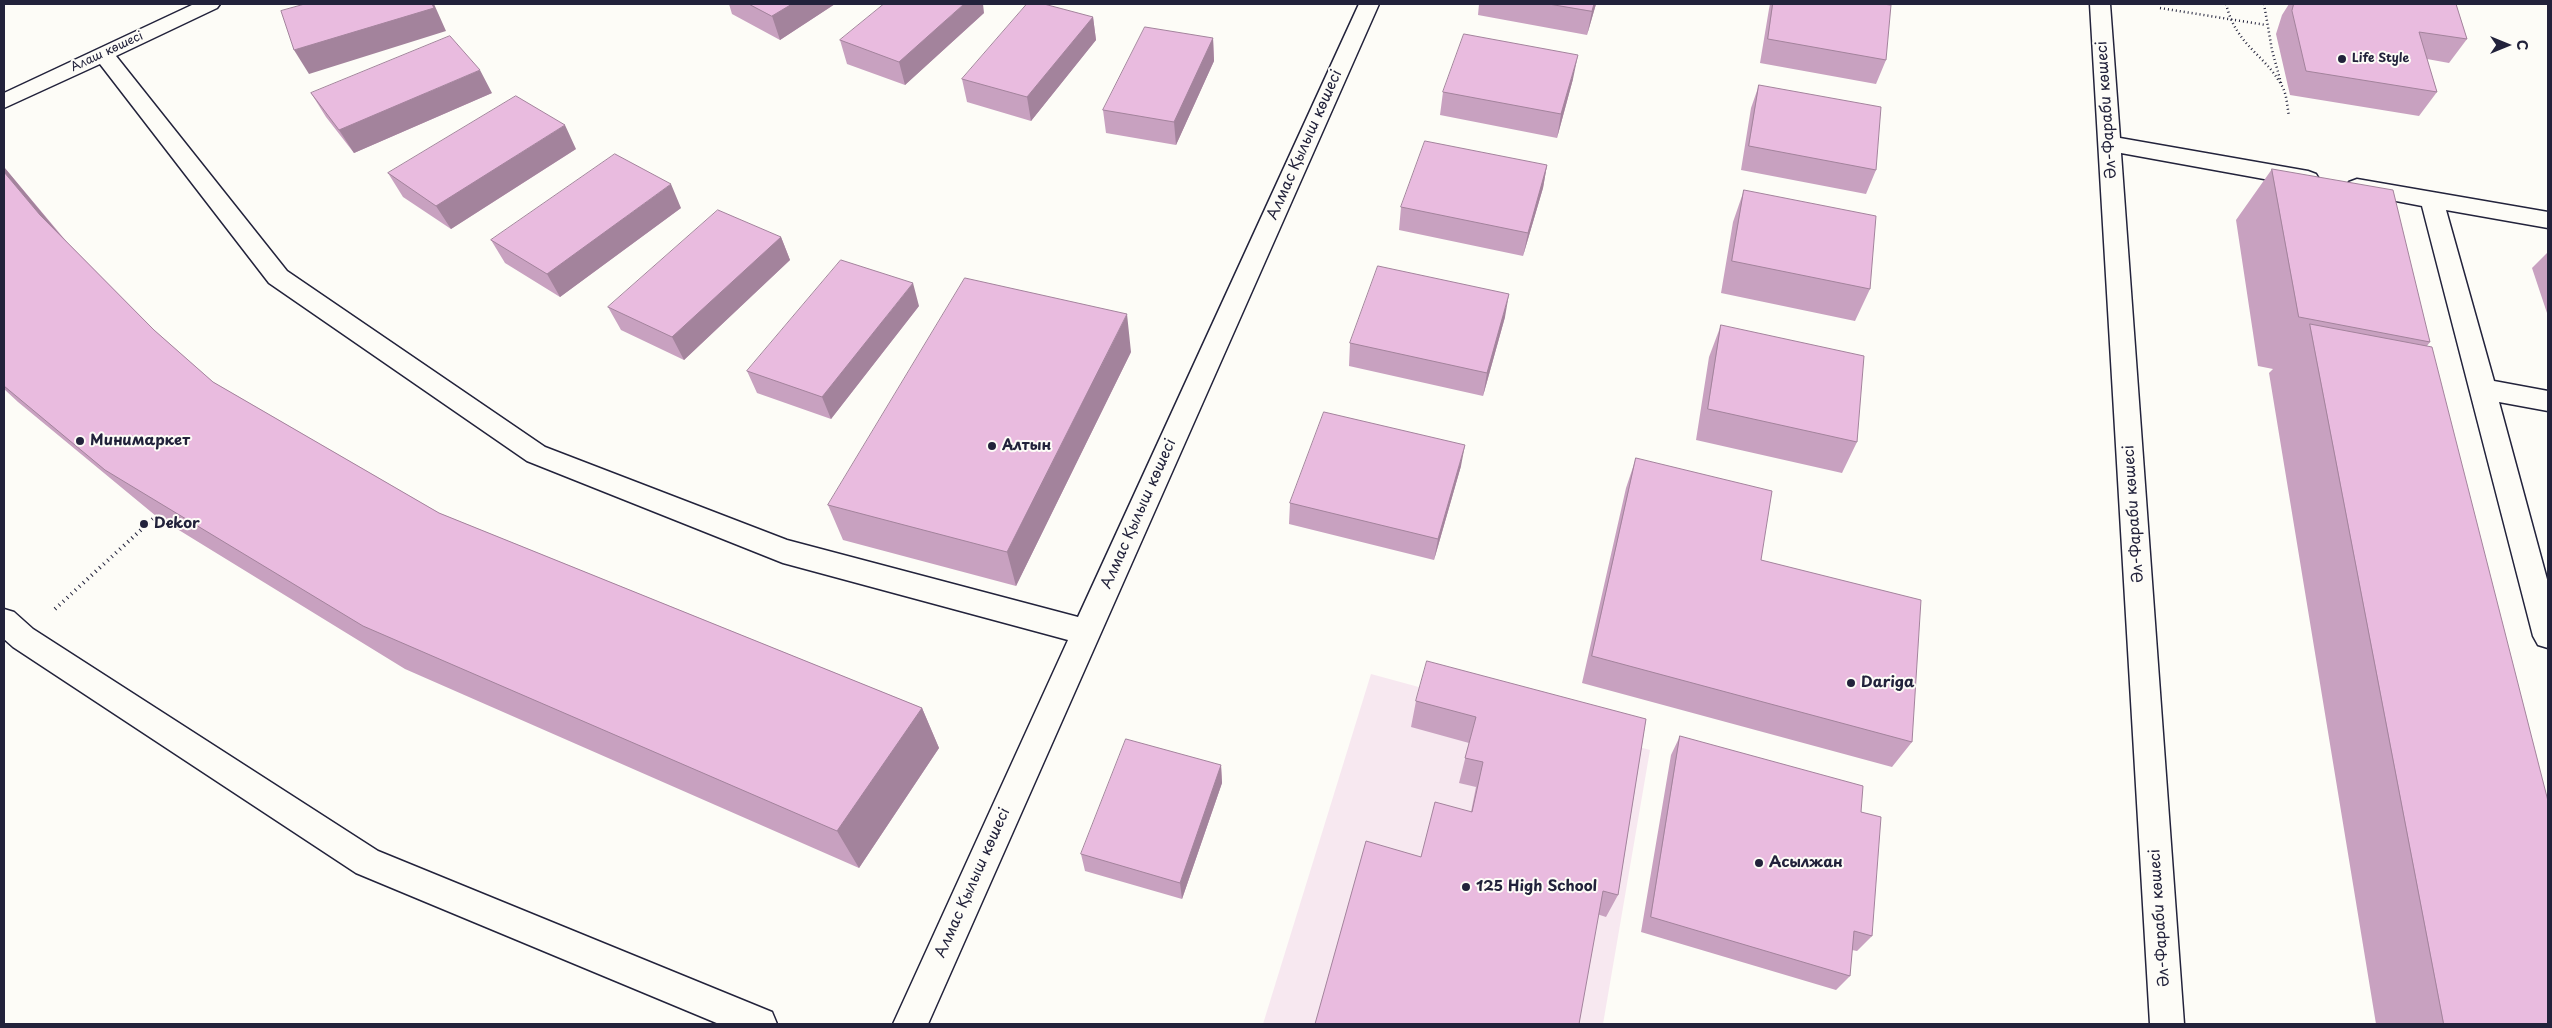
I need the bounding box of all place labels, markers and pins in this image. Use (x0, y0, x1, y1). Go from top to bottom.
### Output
place label: Life Style (2352, 52, 2409, 66)
marker: Life Style (2336, 53, 2348, 65)
place label: Минимаркет (90, 432, 190, 450)
marker: Минимаркет (74, 435, 86, 447)
place label: Алтын (1002, 437, 1051, 455)
marker: Алтын (986, 440, 998, 452)
place label: Dekor (154, 515, 200, 533)
marker: Dekor (138, 518, 150, 530)
place label: Dariga (1861, 674, 1914, 692)
marker: Dariga (1845, 677, 1857, 689)
place label: Асылжан (1769, 854, 1843, 872)
marker: Асылжан (1753, 857, 1765, 869)
place label: 125 High School (1476, 878, 1597, 896)
marker: 125 High School (1460, 881, 1472, 893)

